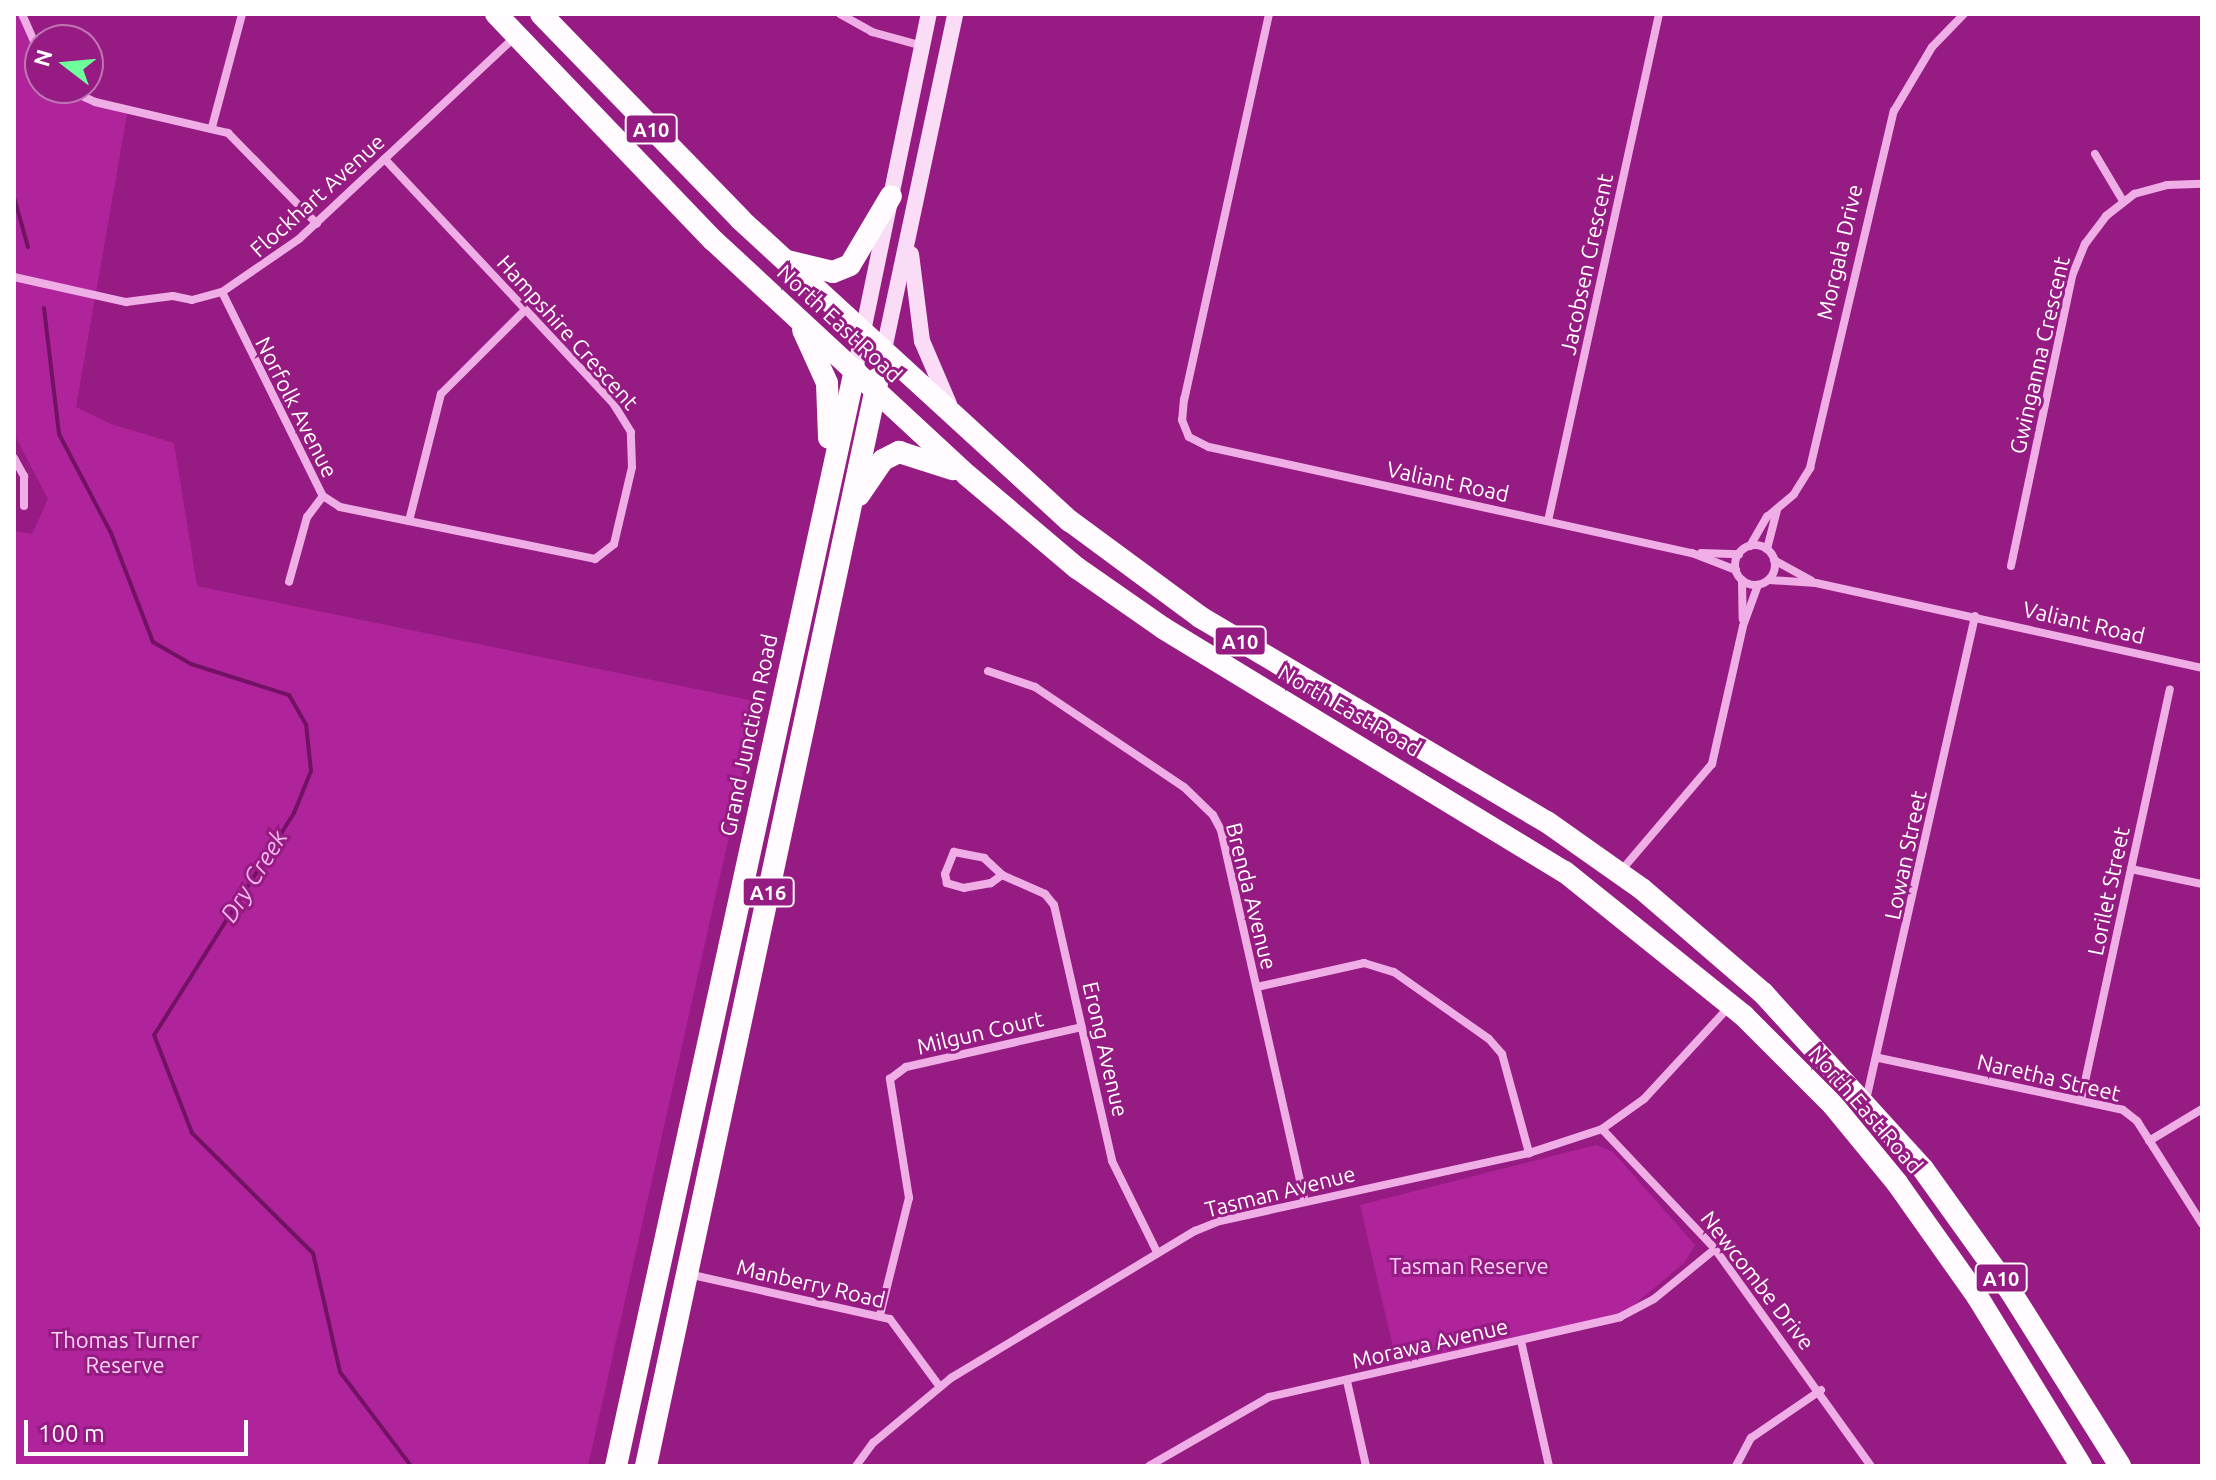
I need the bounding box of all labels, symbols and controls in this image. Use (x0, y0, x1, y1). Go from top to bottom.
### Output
north arrow (24, 24, 104, 104)
text: N (28, 46, 57, 69)
road number: A10 (623, 113, 679, 145)
street label: Flockhart Avenue (244, 128, 390, 262)
street label: Jacobsen Crescent (1554, 171, 1618, 357)
street label: Morgala Drive (1811, 182, 1867, 322)
street label: Hampshire Crescent (492, 249, 644, 415)
street label: Gwinganna Crescent (2003, 254, 2075, 456)
street label: North East Road (772, 259, 908, 387)
street label: Norfolk Avenue (250, 332, 344, 482)
street label: Valiant Road (1384, 455, 1512, 507)
street label: Valiant Road (2020, 595, 2148, 649)
road number: A10 (1212, 625, 1268, 657)
street label: Grand Junction Road (714, 631, 782, 839)
street label: North East Road (1274, 658, 1426, 762)
street label: Lowan Street (1878, 788, 1932, 922)
street label: Brenda Avenue (1221, 820, 1283, 972)
water label: Dry Creek (214, 824, 294, 928)
street label: Lorilet Street (2081, 824, 2135, 958)
road number: A16 (740, 876, 796, 908)
street label: Erong Avenue (1078, 979, 1134, 1119)
street label: Milgun Court (914, 1005, 1046, 1059)
street label: North East Road (1803, 1040, 1929, 1178)
street label: Naretha Street (1975, 1048, 2123, 1106)
street label: Tasman Avenue (1202, 1160, 1358, 1222)
street label: Newcombe Drive (1696, 1205, 1820, 1355)
street label: Manberry Road (734, 1253, 888, 1313)
park label: Tasman Reserve (1389, 1253, 1549, 1279)
road number: A10 (1973, 1262, 2029, 1294)
street label: Morawa Avenue (1350, 1312, 1510, 1374)
park label: Thomas Turner Reserve (51, 1326, 199, 1378)
scale bar (28, 1404, 252, 1454)
text: 100 m (38, 1420, 105, 1447)

